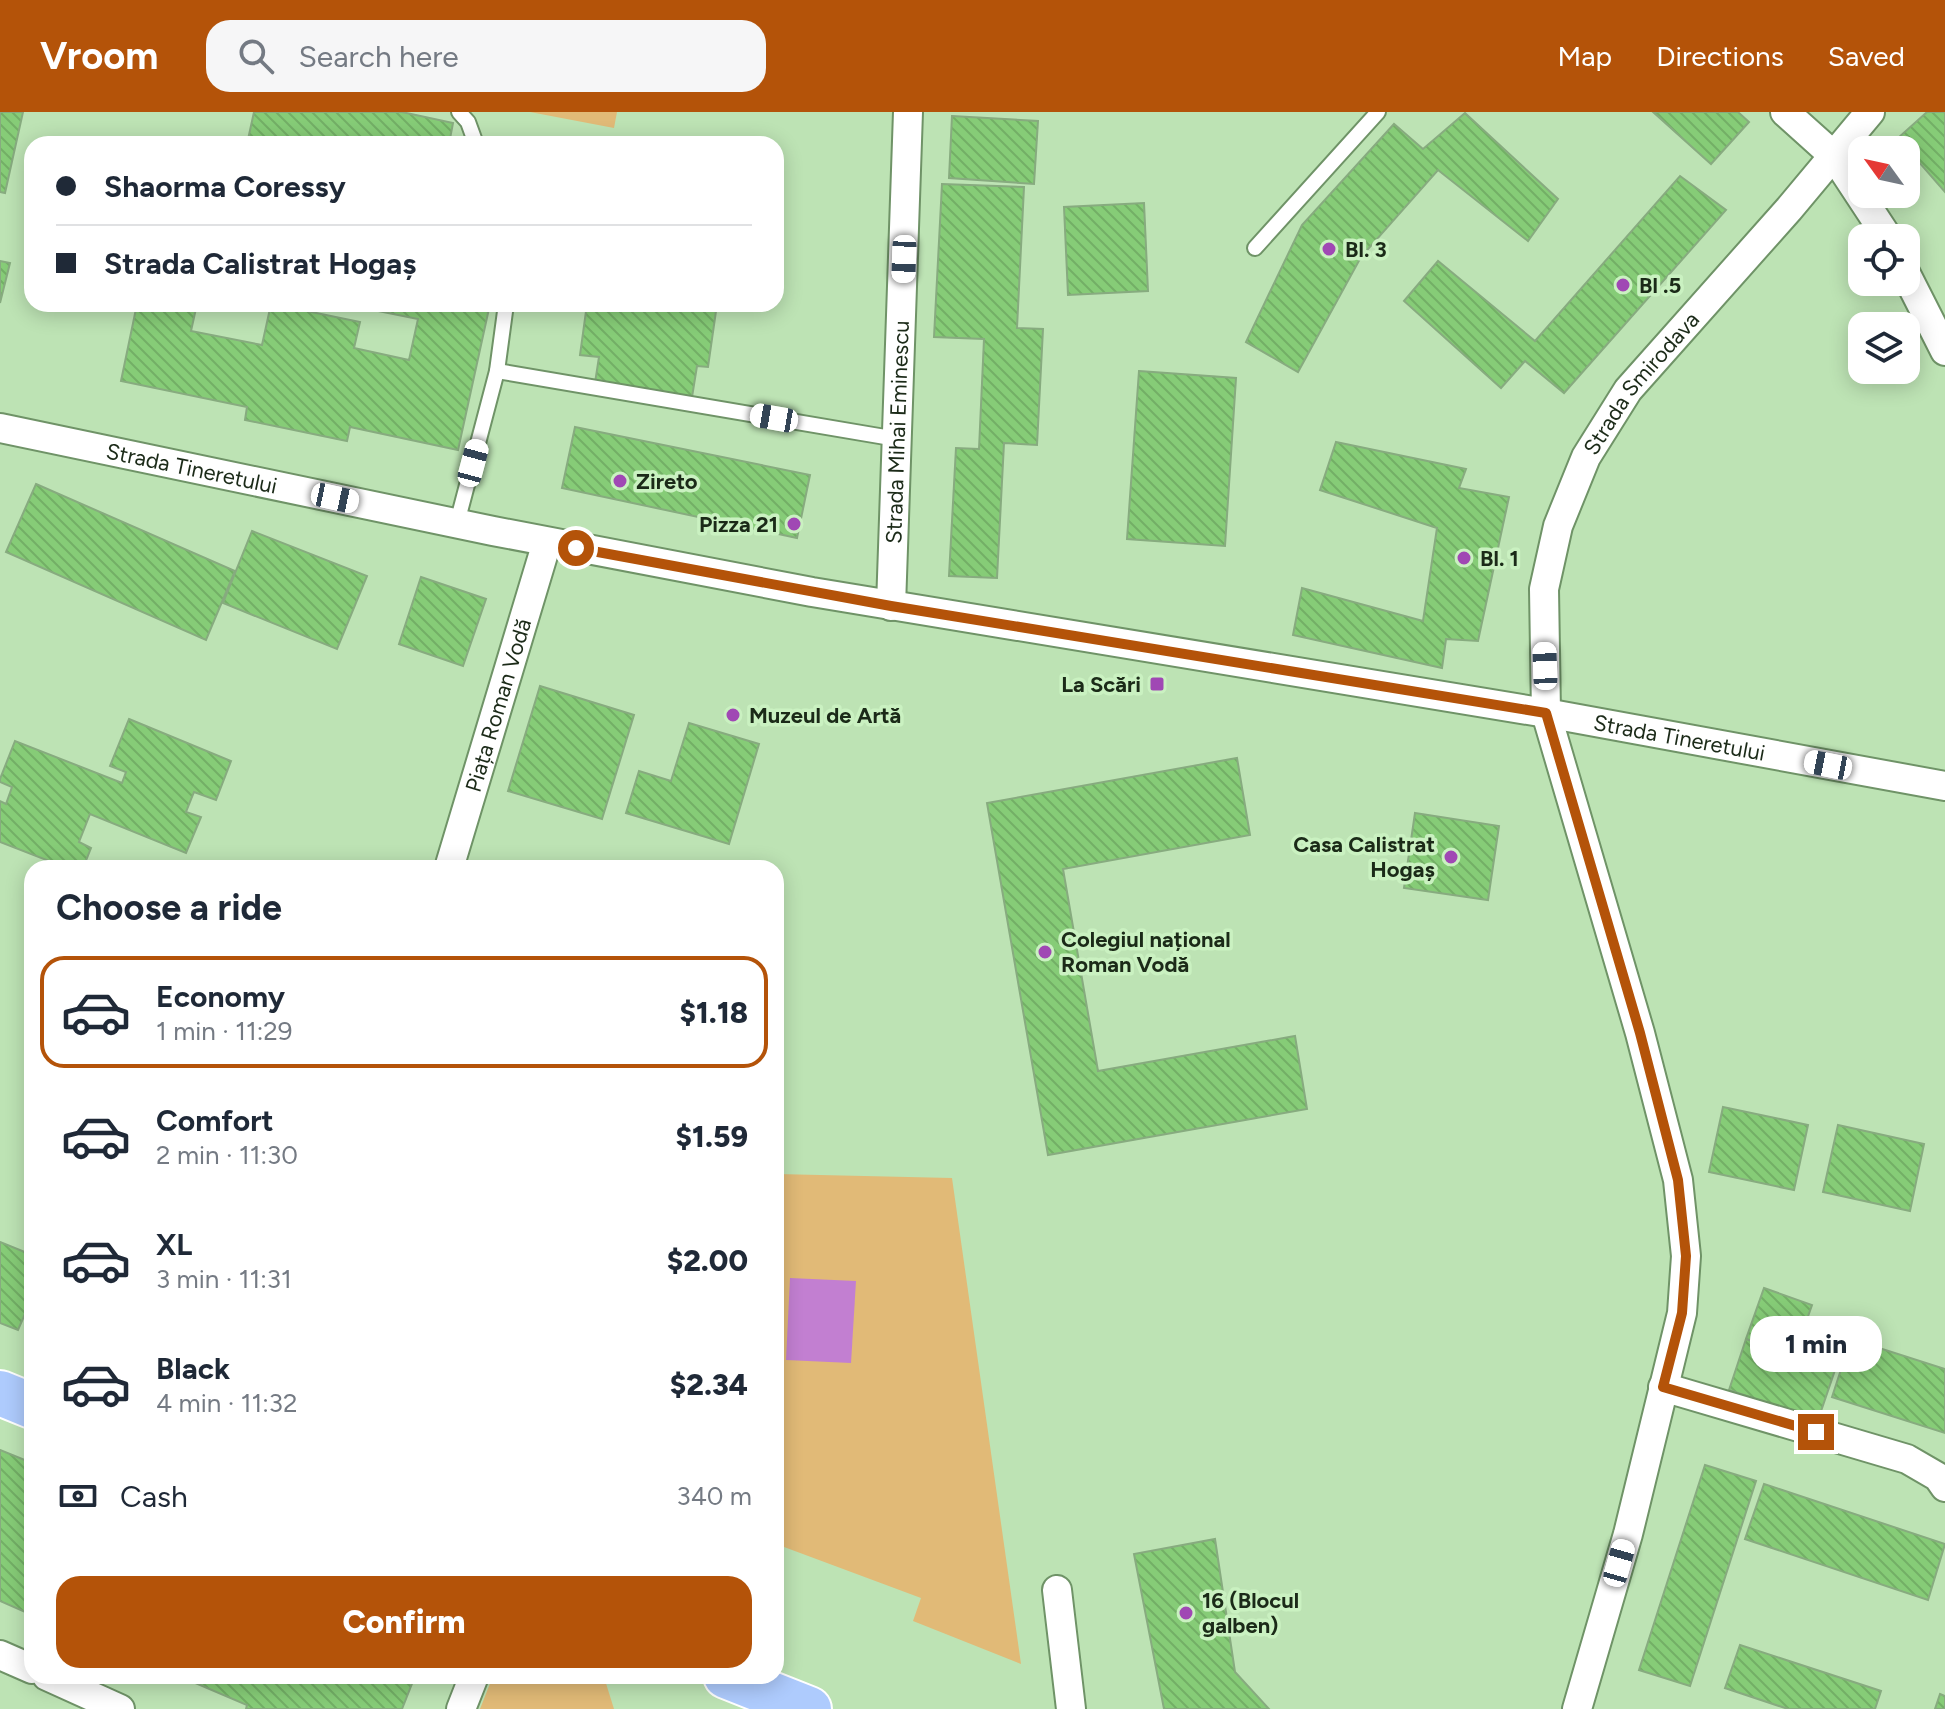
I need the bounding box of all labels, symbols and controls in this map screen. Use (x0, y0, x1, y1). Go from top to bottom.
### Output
search box (206, 20, 766, 92)
text: Vroom (40, 33, 158, 79)
icon: search (234, 34, 278, 78)
text: Search here (298, 38, 459, 75)
text: Map (1558, 39, 1612, 73)
text: Directions (1656, 39, 1784, 73)
text: Saved (1828, 39, 1905, 73)
north arrow (1848, 136, 1920, 208)
map controls (1848, 136, 1920, 384)
text: Shaorma Coressy (104, 168, 346, 205)
button: locate (1848, 224, 1920, 296)
car (891, 235, 917, 283)
place label: Bl. 3 (1345, 236, 1387, 263)
marker: Bl. 3 (1320, 240, 1338, 258)
text: Strada Calistrat Hogaș (104, 245, 417, 282)
place label: Bl .5 (1639, 272, 1681, 299)
marker: Bl .5 (1614, 276, 1632, 294)
street label: Strada Smirodava (1578, 306, 1705, 460)
button: layers (1848, 312, 1920, 384)
street label: Strada Mihai Eminescu (880, 320, 915, 544)
car (748, 402, 800, 434)
car (455, 437, 491, 489)
street label: Strada Tineretului (104, 438, 280, 500)
place label: Zireto (636, 468, 698, 495)
marker: Zireto (611, 472, 629, 490)
car (309, 481, 361, 515)
place label: Pizza 21 (699, 511, 778, 538)
marker: Pizza 21 (785, 515, 803, 533)
route start (558, 530, 594, 566)
place label: Bl. 1 (1480, 545, 1519, 572)
marker: Bl. 1 (1455, 549, 1473, 567)
street label: Piața Roman Vodă (460, 615, 537, 795)
car (1532, 642, 1558, 690)
place label: La Scări (1061, 671, 1141, 698)
marker: La Scări (1148, 675, 1166, 693)
place label: Muzeul de Artă (749, 702, 901, 729)
marker: Muzeul de Artă (724, 706, 742, 724)
street label: Strada Tineretului (1591, 709, 1767, 767)
car (1802, 749, 1854, 781)
place label: Casa Calistrat Hogaș (1293, 831, 1435, 883)
marker: Casa Calistrat Hogaș (1442, 848, 1460, 866)
text: Choose a ride (56, 886, 282, 929)
place label: Colegiul național Roman Vodă (1061, 926, 1231, 978)
marker: Colegiul național Roman Vodă (1036, 943, 1054, 961)
icon: car (60, 976, 132, 1048)
text: Economy (156, 978, 285, 1015)
text: $1.18 (680, 994, 748, 1031)
text: 1 min · 11:29 (156, 1015, 293, 1047)
icon: car (60, 1100, 132, 1172)
text: Comfort (156, 1102, 274, 1139)
text: $1.59 (676, 1118, 748, 1155)
text: 2 min · 11:30 (156, 1139, 298, 1171)
icon: car (60, 1224, 132, 1296)
text: XL (156, 1226, 192, 1263)
text: $2.00 (667, 1242, 748, 1279)
text: 3 min · 11:31 (156, 1263, 292, 1295)
callout: 1 min (1750, 1316, 1882, 1372)
text: 1 min (1785, 1328, 1847, 1360)
icon: car (60, 1348, 132, 1420)
text: Black (156, 1350, 230, 1387)
text: $2.34 (670, 1366, 748, 1403)
text: 4 min · 11:32 (156, 1387, 297, 1419)
route end (1798, 1414, 1834, 1450)
icon: cash (56, 1474, 100, 1518)
text: Cash (120, 1478, 188, 1515)
text: 340 m (676, 1480, 752, 1512)
car (1601, 1537, 1637, 1589)
button: Confirm (56, 1576, 752, 1668)
place label: 16 (Blocul galben) (1202, 1587, 1299, 1639)
marker: 16 (Blocul galben) (1177, 1604, 1195, 1622)

